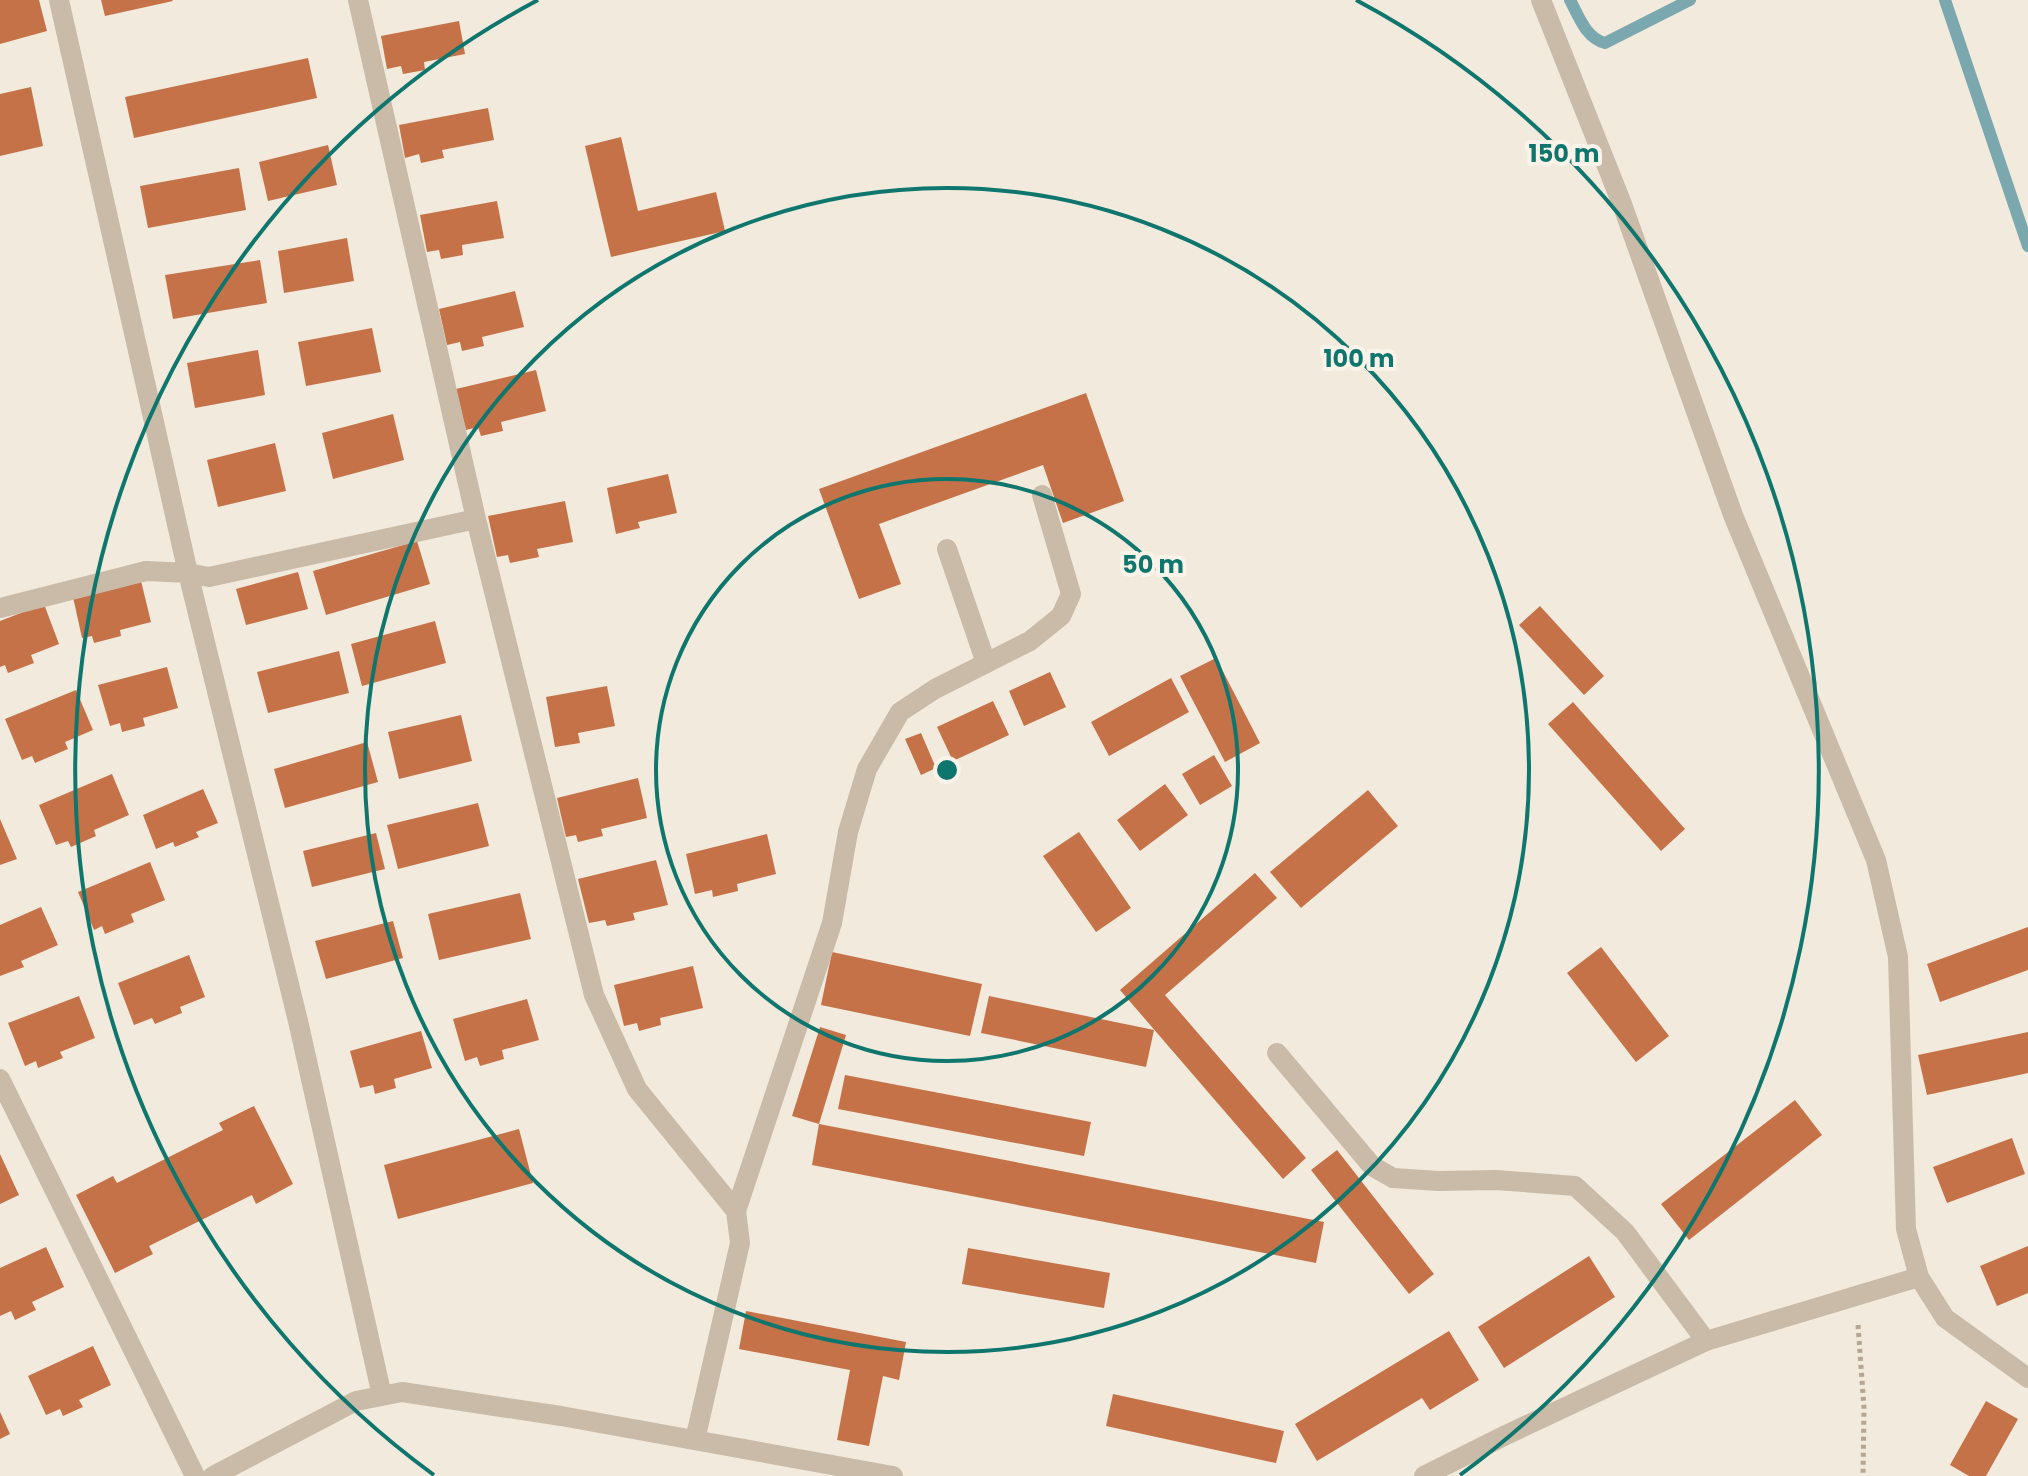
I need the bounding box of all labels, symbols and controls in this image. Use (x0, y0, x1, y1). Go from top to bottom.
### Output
text: 150 m (1529, 137, 1599, 170)
text: 100 m (1324, 342, 1394, 375)
text: 50 m (1122, 548, 1184, 581)
centre of rings (933, 756, 961, 784)

